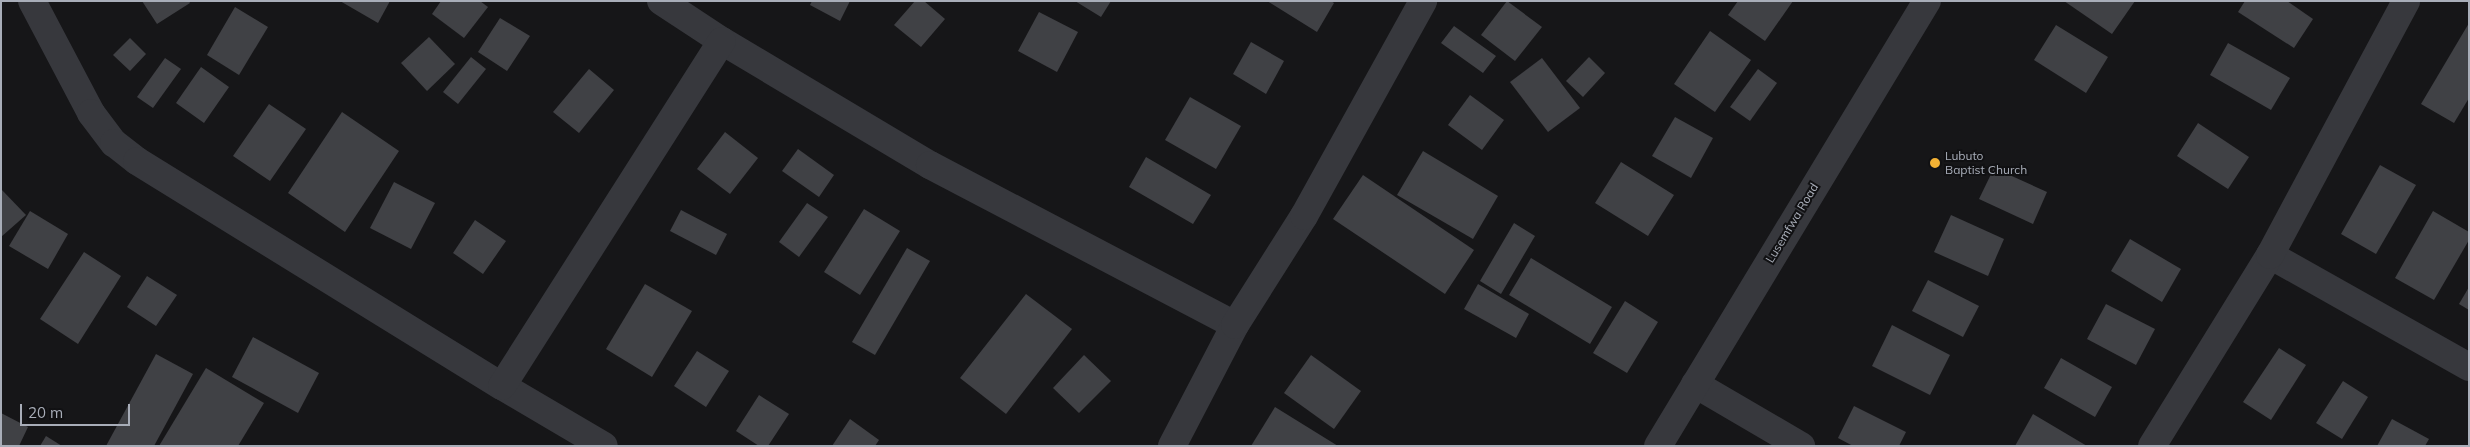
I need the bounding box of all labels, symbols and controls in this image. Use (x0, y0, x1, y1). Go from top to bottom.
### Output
place label: Lubuto Baptist Church (1945, 149, 2027, 177)
marker: Lubuto Baptist Church (1929, 157, 1941, 169)
street label: Lusemfwa Road (1763, 181, 1821, 265)
scale bar (22, 394, 132, 426)
text: 20 m (28, 403, 63, 422)

